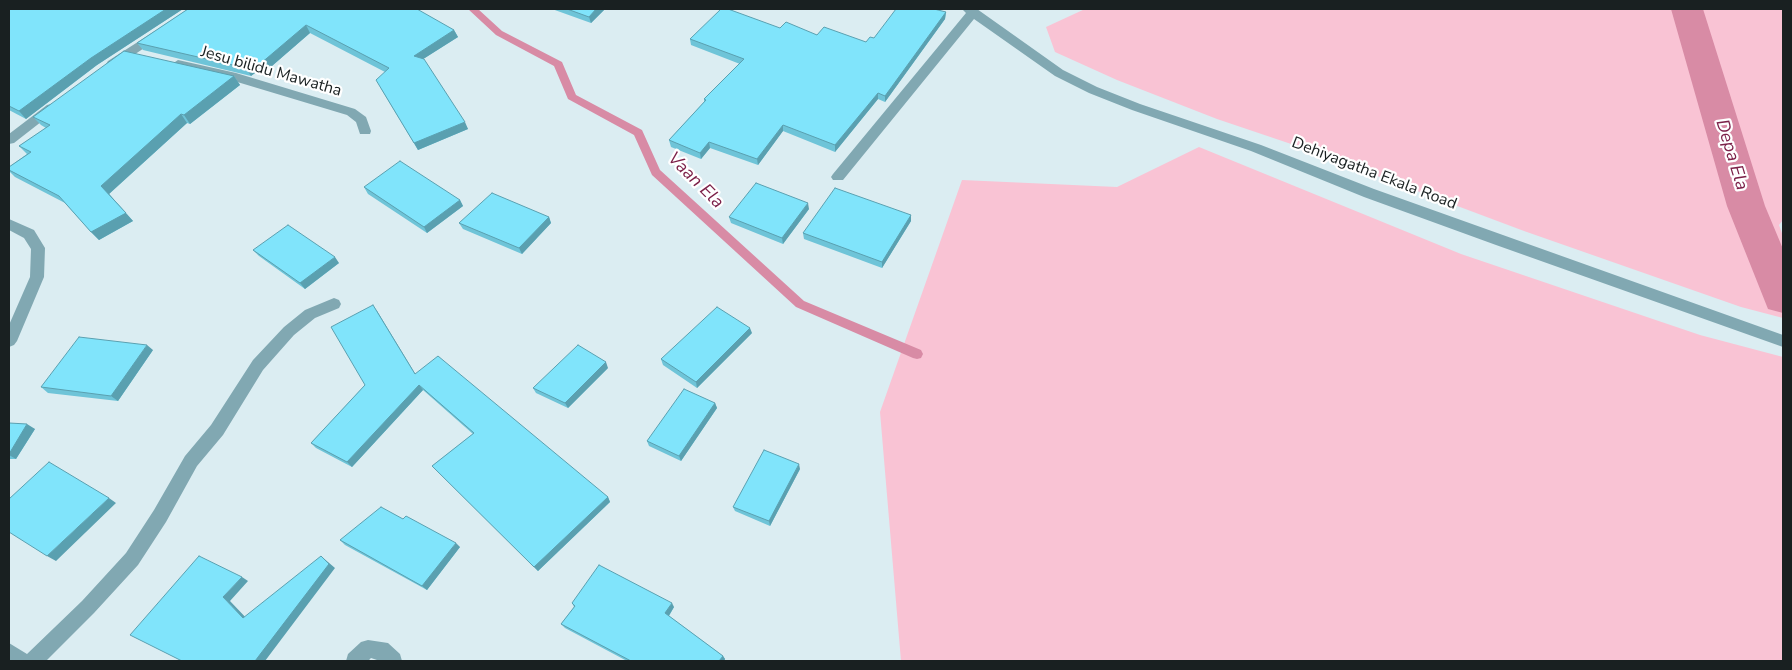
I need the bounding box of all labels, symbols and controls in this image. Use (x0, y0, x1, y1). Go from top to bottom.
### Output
street label: Jesu bilidu Mawatha (198, 43, 344, 101)
water label: Depa Ela (1710, 117, 1752, 193)
street label: Dehiyagatha Ekala Road (1289, 134, 1459, 214)
water label: Vaan Ela (662, 148, 728, 214)

